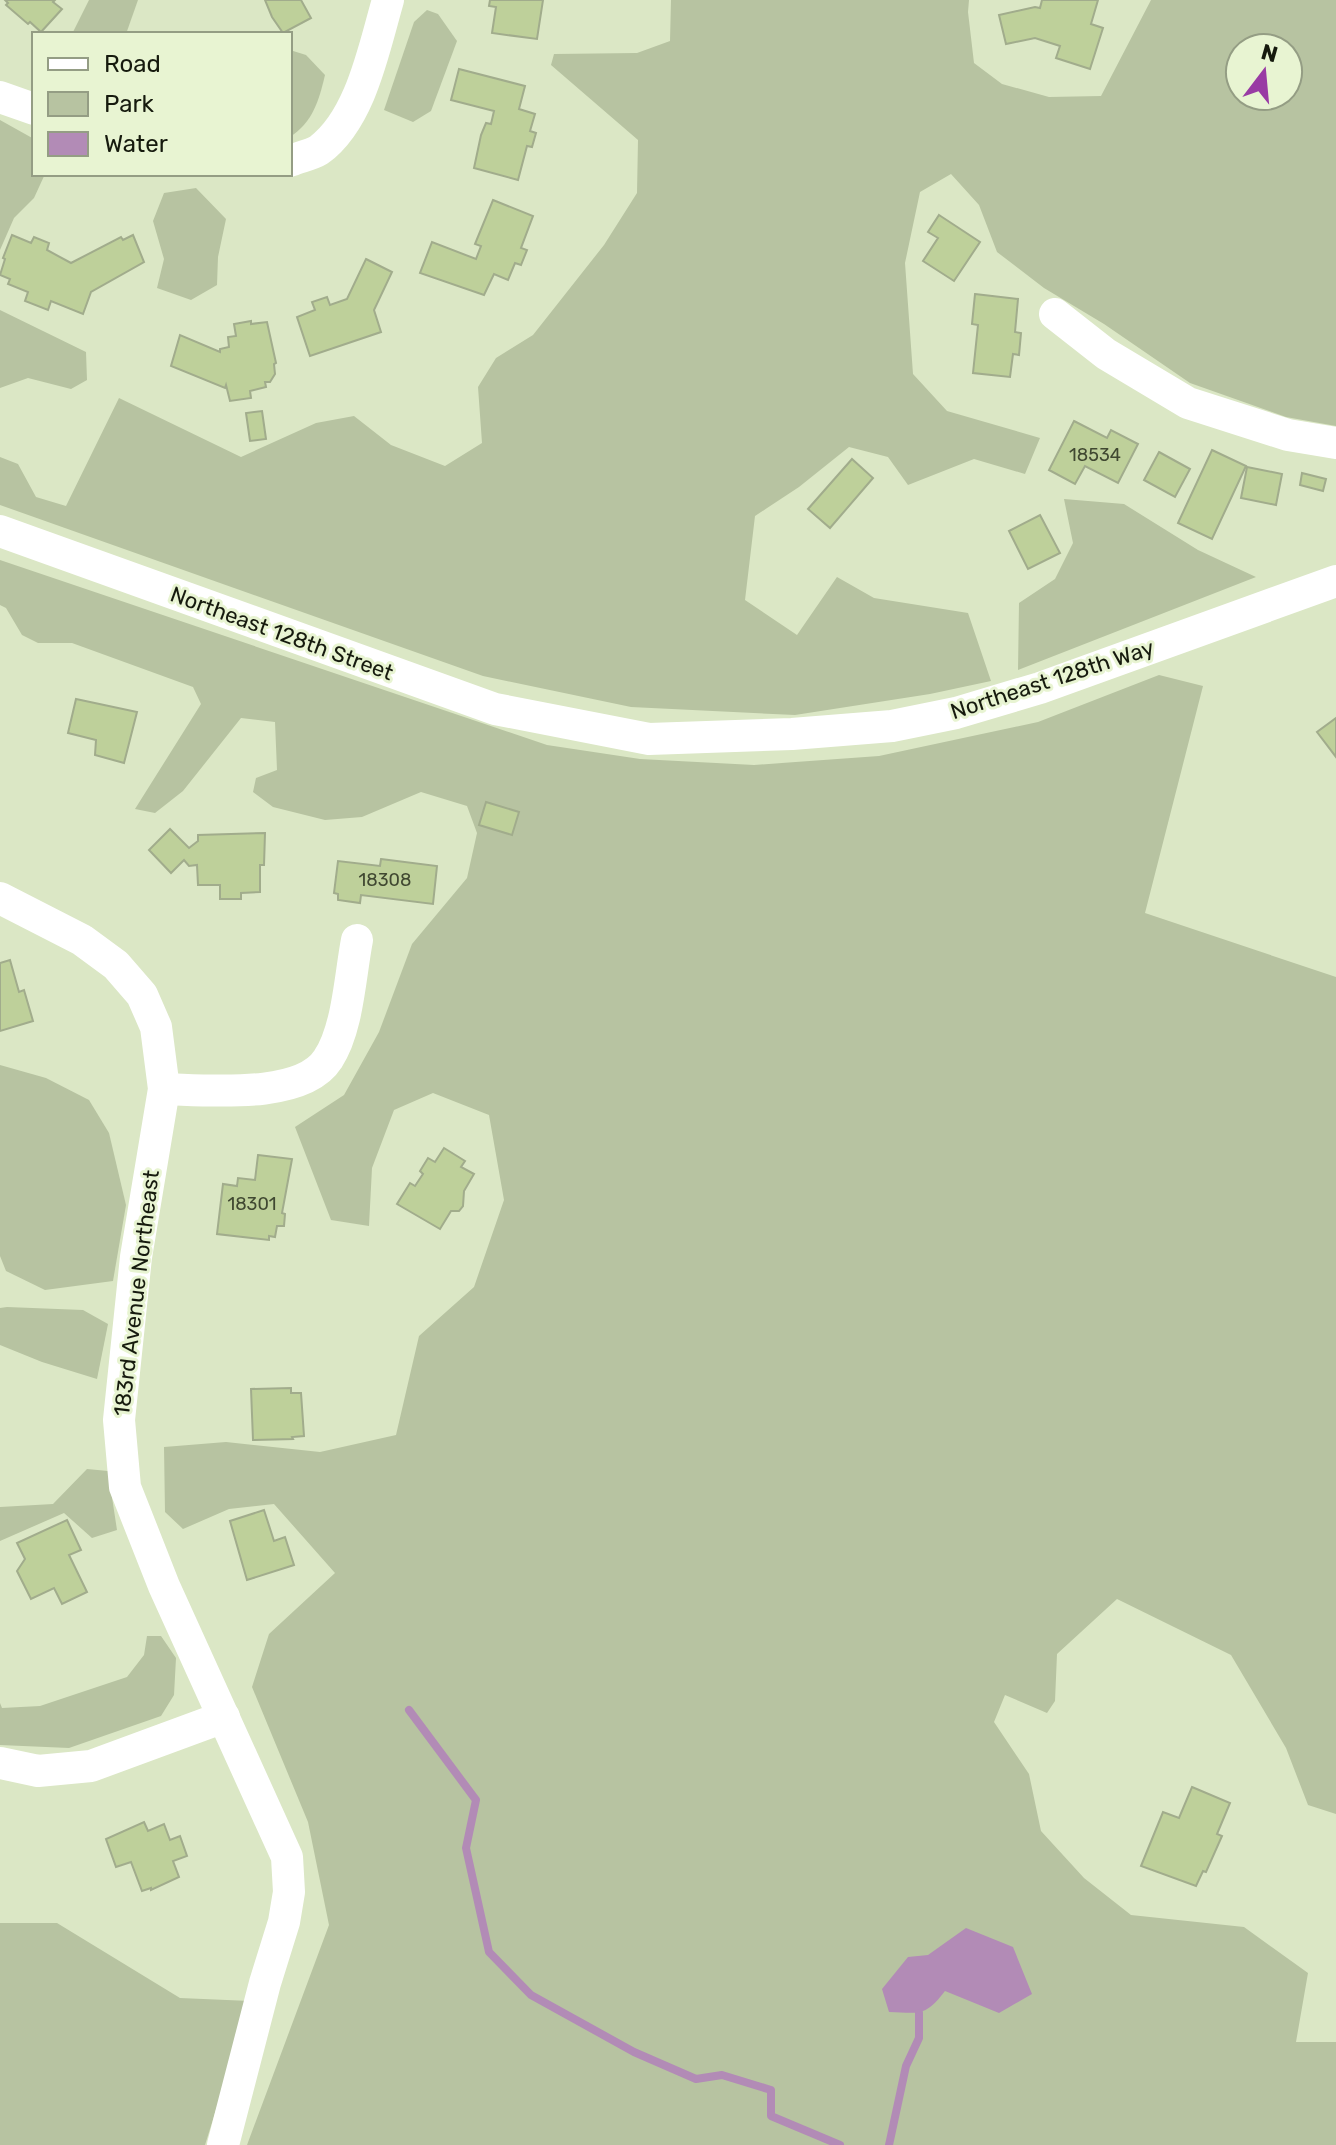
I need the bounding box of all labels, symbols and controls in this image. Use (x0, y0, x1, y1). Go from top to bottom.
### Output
legend (32, 32, 292, 176)
north arrow (1224, 32, 1304, 112)
text: N (1258, 38, 1281, 68)
text: Road (104, 50, 161, 78)
text: Park (104, 90, 155, 118)
text: Water (104, 130, 168, 158)
house number: 18534 (1069, 444, 1121, 466)
street label: Northeast 128th Street (167, 581, 397, 687)
street label: Northeast 128th Way (947, 634, 1157, 725)
house number: 18308 (359, 869, 411, 891)
street label: 183rd Avenue Northeast (108, 1168, 165, 1418)
house number: 18301 (227, 1193, 277, 1215)

